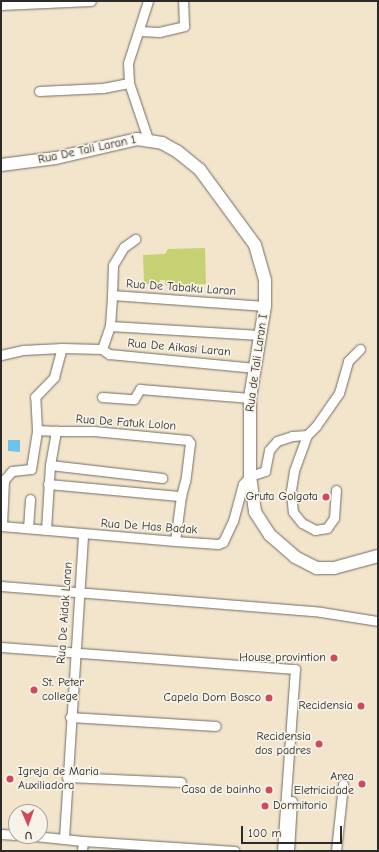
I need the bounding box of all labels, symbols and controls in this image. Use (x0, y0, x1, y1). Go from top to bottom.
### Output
street label: Rua De Tali Laran 1 (37, 133, 137, 167)
street label: Rua De Tabaku Laran (125, 277, 237, 299)
street label: Rua de Tali Laran I (243, 313, 271, 413)
street label: Rua De Aikasi Laran (127, 336, 231, 360)
street label: Rua De Fatuk Lolon (75, 412, 177, 434)
place label: Gruta Golgota (246, 490, 318, 504)
marker: Gruta Golgota (321, 492, 331, 502)
street label: Rua De Has Badak (100, 516, 198, 538)
street label: Rua De Aidak Laran (54, 561, 76, 665)
place label: House provintion (239, 651, 326, 665)
marker: House provintion (329, 653, 339, 663)
place label: St. Peter college (42, 676, 84, 704)
marker: St. Peter college (29, 685, 39, 695)
place label: Capela Dom Bosco (164, 691, 261, 705)
marker: Capela Dom Bosco (264, 693, 274, 703)
place label: Recidensia (299, 699, 353, 713)
marker: Recidensia (356, 701, 366, 711)
place label: Recidensia dos padres (255, 730, 311, 758)
marker: Recidensia dos padres (314, 739, 324, 749)
place label: Igreja de Maria Auxiliadora (18, 765, 99, 793)
place label: Area Eletricidade (294, 770, 354, 798)
marker: Igreja de Maria Auxiliadora (5, 774, 15, 784)
marker: Area Eletricidade (357, 779, 367, 789)
place label: Casa de bainho (181, 783, 261, 797)
marker: Casa de bainho (264, 785, 274, 795)
place label: Dormitorio (273, 799, 328, 813)
marker: Dormitorio (260, 801, 270, 811)
north arrow (8, 804, 48, 844)
scale bar (243, 818, 344, 844)
text: 100 m (248, 826, 281, 840)
text: U (25, 829, 32, 842)

